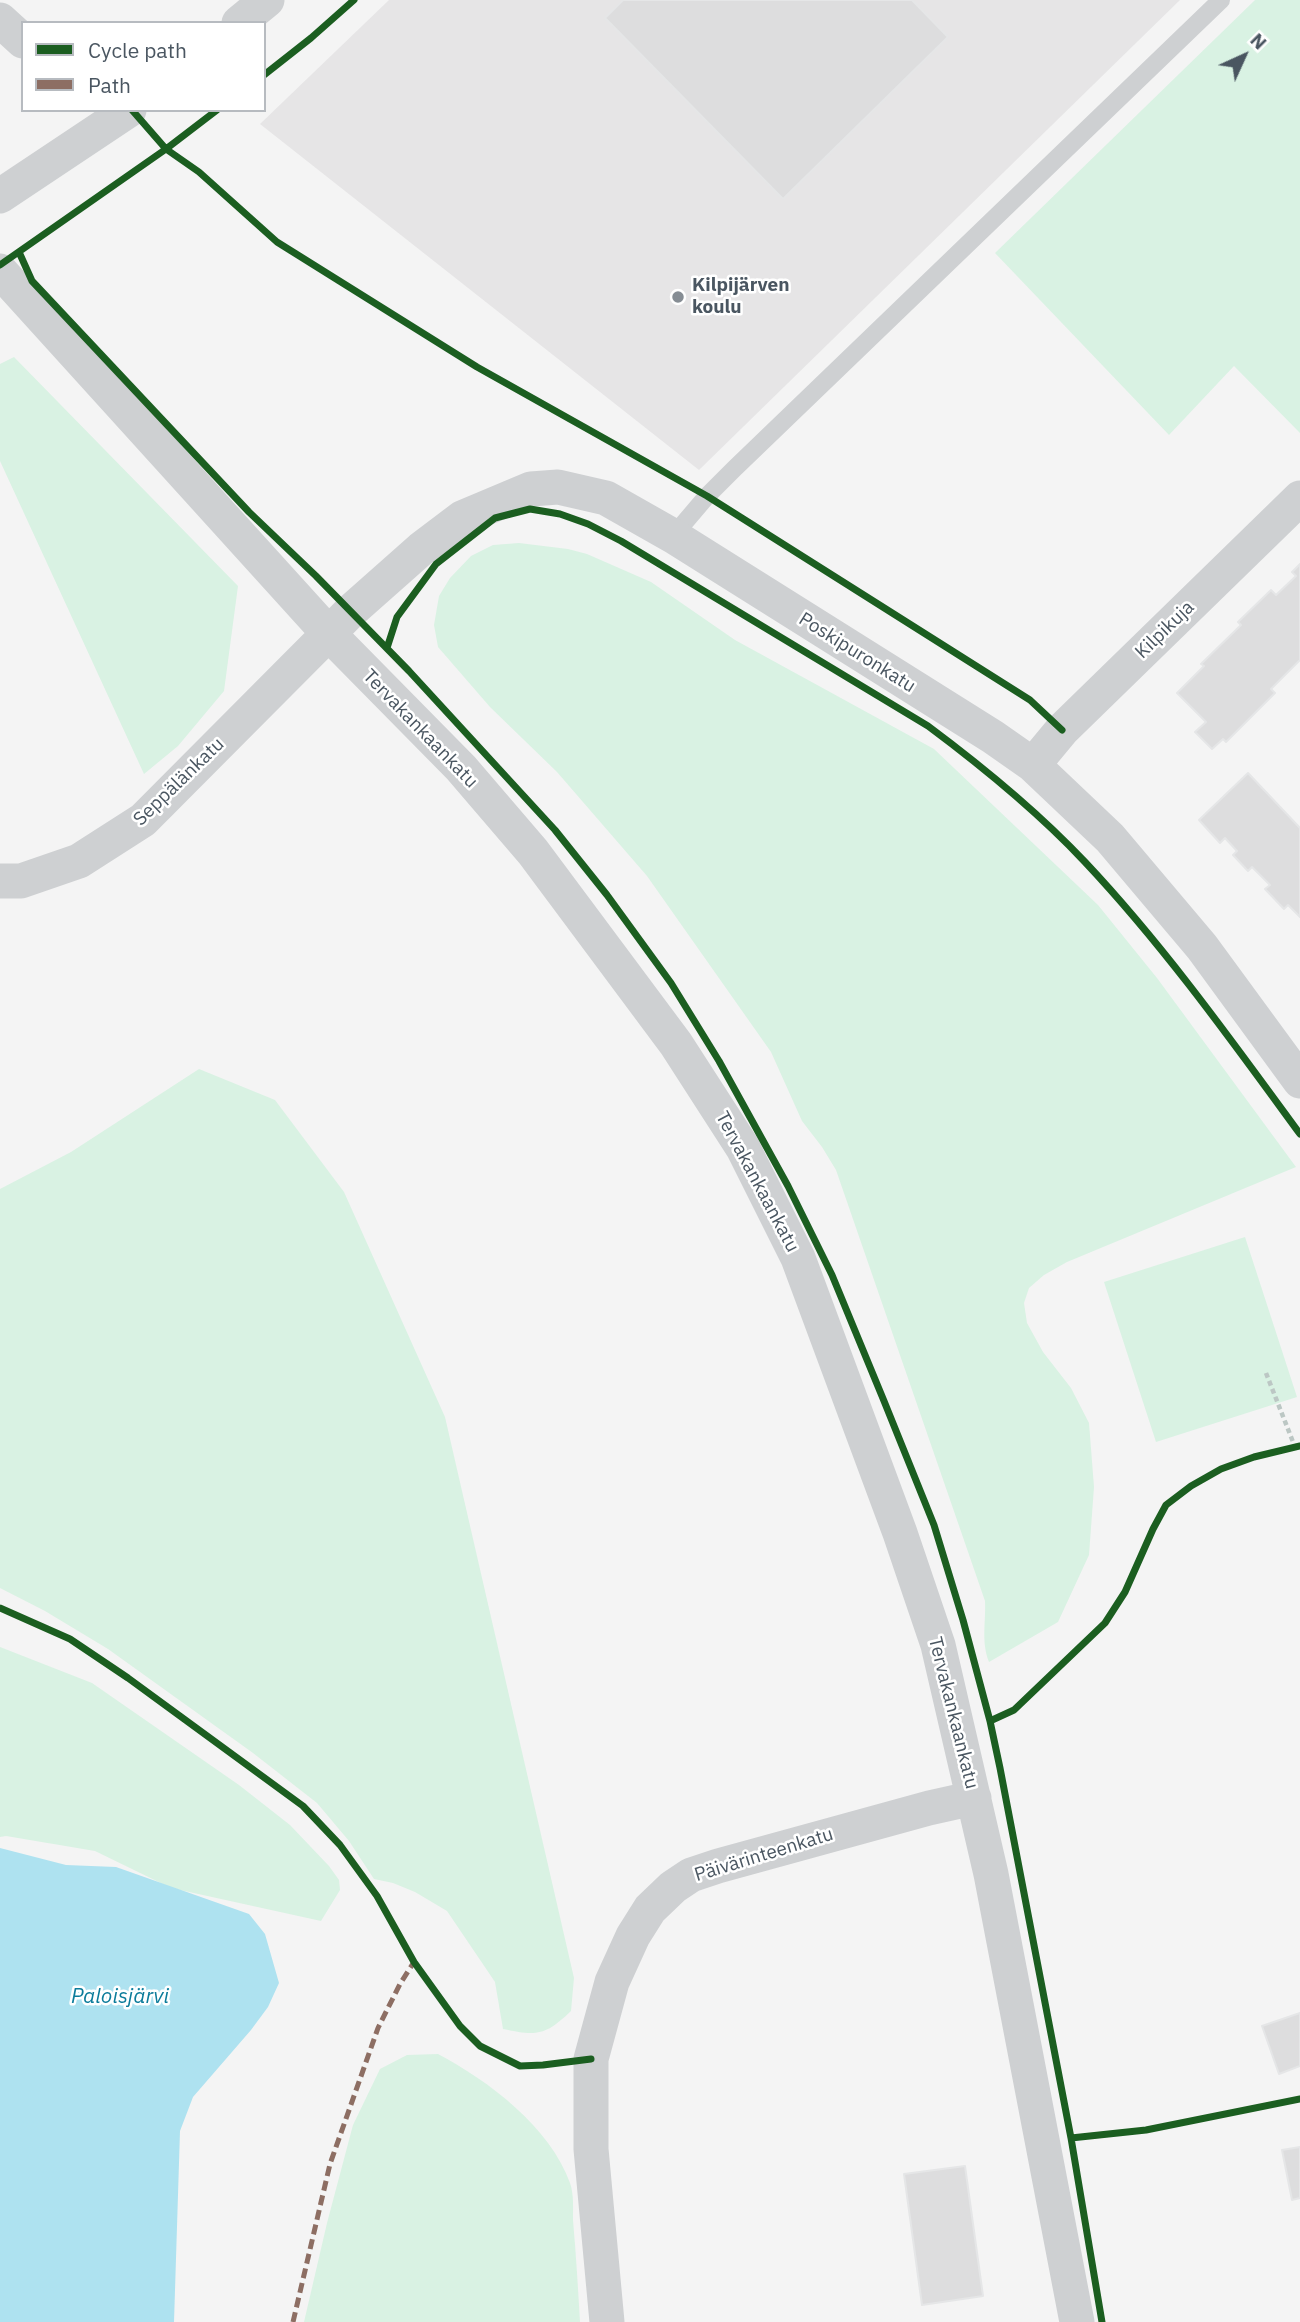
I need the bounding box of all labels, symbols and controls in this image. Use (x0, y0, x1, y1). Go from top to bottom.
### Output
legend (21, 21, 266, 112)
north arrow (1209, 21, 1279, 91)
text: N (1245, 28, 1272, 54)
text: Cycle path (88, 36, 187, 64)
text: Path (88, 71, 131, 99)
place label: Kilpijärven koulu (692, 275, 790, 319)
marker: Kilpijärven koulu (670, 289, 686, 305)
street label: Kilpikuja (1131, 596, 1199, 664)
street label: Poskipuronkatu (794, 608, 920, 698)
street label: Tervakankaankatu (358, 665, 482, 793)
street label: Seppälänkatu (129, 733, 229, 831)
street label: Tervakankaankatu (710, 1108, 804, 1256)
street label: Tervakankaankatu (923, 1635, 983, 1791)
street label: Päivärinteenkatu (692, 1823, 836, 1887)
water label: Paloisjärvi (71, 1984, 169, 2010)

